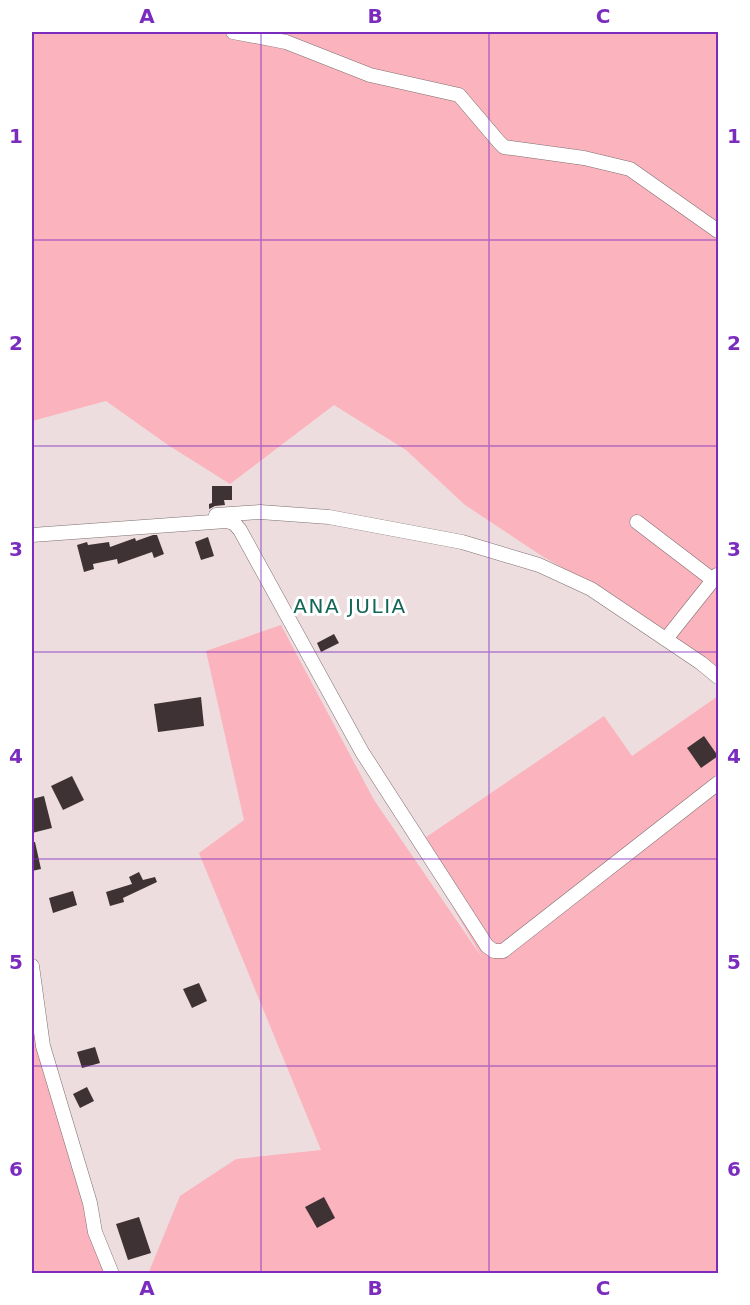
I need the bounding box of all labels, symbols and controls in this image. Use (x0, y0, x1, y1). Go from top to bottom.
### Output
text: A (139, 4, 155, 28)
text: B (367, 4, 383, 28)
text: C (596, 4, 610, 28)
text: 1 (9, 124, 23, 148)
text: 1 (727, 124, 741, 148)
text: 2 (9, 331, 23, 355)
text: 2 (727, 331, 741, 355)
text: 3 (9, 537, 23, 561)
text: 3 (727, 537, 741, 561)
district label: ANA JULIA (293, 594, 407, 618)
text: 4 (9, 744, 23, 768)
text: 4 (727, 744, 741, 768)
text: 5 (9, 950, 23, 974)
text: 5 (727, 950, 741, 974)
text: 6 (9, 1157, 23, 1181)
text: 6 (727, 1157, 741, 1181)
text: A (139, 1276, 155, 1300)
text: B (367, 1276, 383, 1300)
text: C (596, 1276, 610, 1300)

